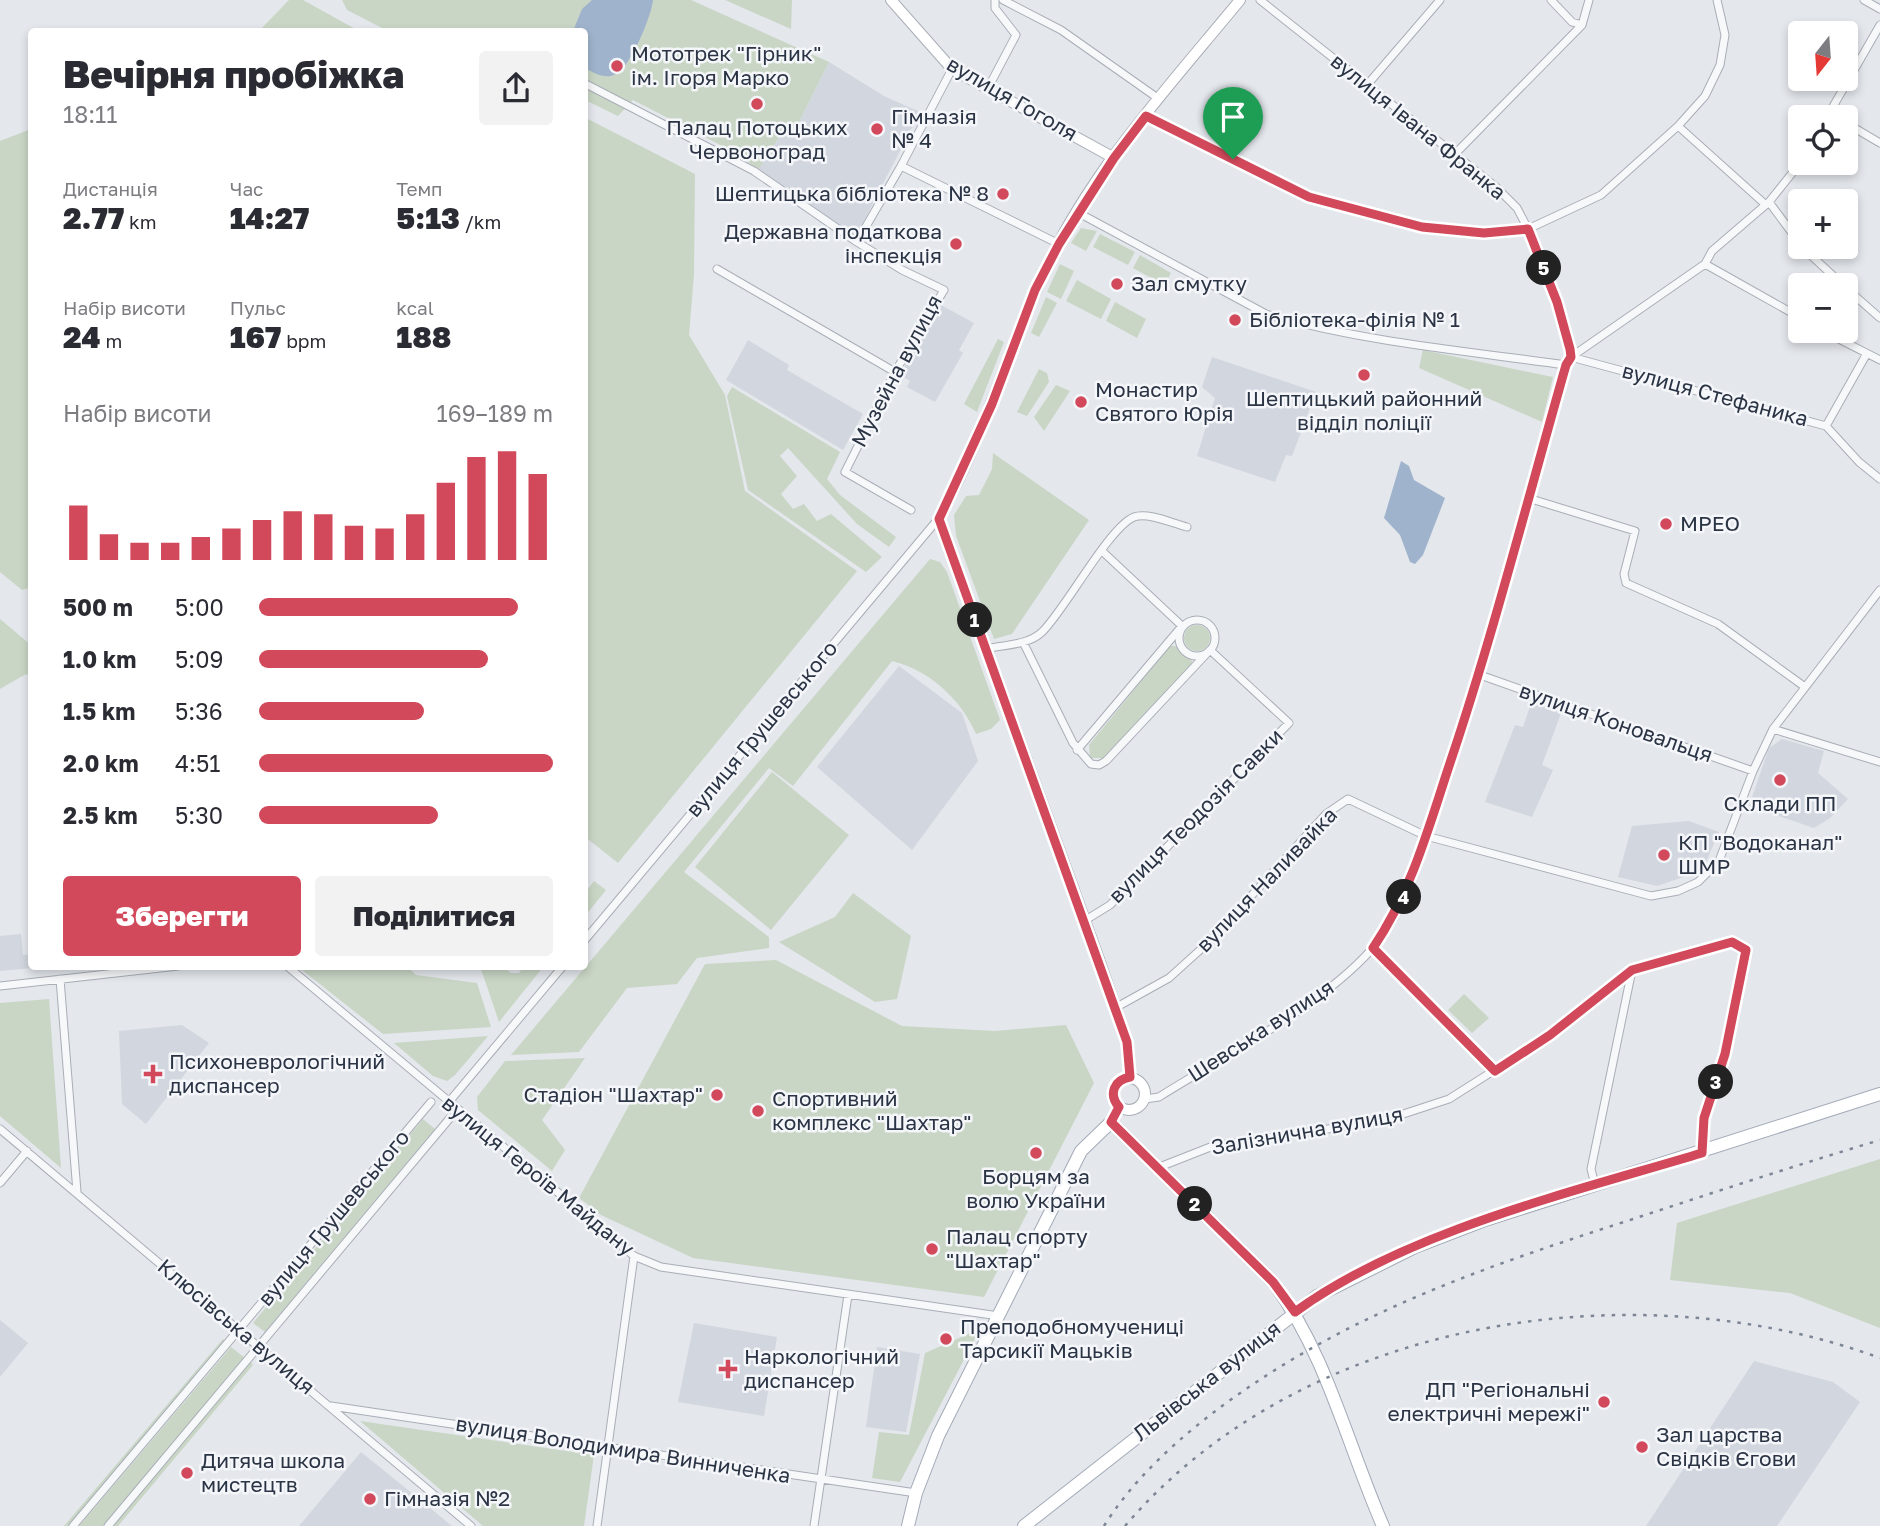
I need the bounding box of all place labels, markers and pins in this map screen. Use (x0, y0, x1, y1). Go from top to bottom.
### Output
place label: Мототрек "Гірник" ім. Ігоря Марко (631, 40, 821, 90)
marker: Мототрек "Гірник" ім. Ігоря Марко (609, 58, 625, 74)
pin (1203, 87, 1263, 159)
marker: Палац Потоцьких Червоноград (749, 96, 765, 112)
place label: Гімназія № 4 (891, 103, 977, 153)
place label: Палац Потоцьких Червоноград (666, 114, 848, 164)
marker: Гімназія № 4 (869, 121, 885, 137)
place label: Шептицька бібліотека № 8 (715, 180, 989, 206)
marker: Шептицька бібліотека № 8 (995, 186, 1011, 202)
place label: Державна податкова інспекція (724, 218, 942, 268)
marker: Державна податкова інспекція (948, 236, 964, 252)
pin: 5 (1526, 250, 1562, 286)
place label: Зал смутку (1131, 270, 1247, 296)
marker: Зал смутку (1109, 276, 1125, 292)
place label: Бiблiотека-фiлiя № 1 (1249, 306, 1460, 332)
marker: Бiблiотека-фiлiя № 1 (1227, 312, 1243, 328)
marker: Шептицький районний відділ поліції (1356, 367, 1372, 383)
place label: Монастир Святого Юрія (1095, 376, 1234, 426)
place label: Шептицький районний відділ поліції (1246, 385, 1482, 435)
marker: Монастир Святого Юрія (1073, 394, 1089, 410)
place label: МРЕО (1680, 510, 1740, 536)
marker: МРЕО (1658, 516, 1674, 532)
pin: 1 (958, 602, 992, 638)
marker: Склади ПП (1772, 772, 1788, 788)
place label: Склади ПП (1723, 790, 1837, 816)
place label: КП "Водоканал" ШМР (1678, 829, 1843, 879)
marker: КП "Водоканал" ШМР (1656, 847, 1672, 863)
pin: 4 (1386, 880, 1422, 914)
place label: Психоневрологічний диспансер (169, 1048, 385, 1098)
marker: Психоневрологічний диспансер (143, 1064, 163, 1084)
pin: 3 (1698, 1064, 1734, 1100)
place label: Стадіон "Шахтар" (523, 1081, 703, 1107)
place label: Спортивний комплекс "Шахтар" (772, 1085, 971, 1135)
marker: Стадіон "Шахтар" (709, 1087, 725, 1103)
marker: Спортивний комплекс "Шахтар" (750, 1103, 766, 1119)
marker: Борцям за волю України (1028, 1145, 1044, 1161)
place label: Борцям за волю України (966, 1163, 1106, 1213)
pin: 2 (1178, 1186, 1212, 1222)
place label: Палац спорту "Шахтар" (946, 1223, 1088, 1273)
marker: Палац спорту "Шахтар" (924, 1241, 940, 1257)
place label: Преподобномучениці Тарсикії Мацьків (960, 1313, 1184, 1363)
marker: Преподобномучениці Тарсикії Мацьків (938, 1331, 954, 1347)
place label: Наркологічний диспансер (744, 1343, 899, 1393)
marker: Наркологічний диспансер (718, 1359, 738, 1379)
place label: ДП "Регіональні електричні мережі" (1388, 1376, 1590, 1426)
marker: ДП "Регіональні електричні мережі" (1596, 1394, 1612, 1410)
place label: Зал царства Свідків Єгови (1656, 1421, 1796, 1471)
marker: Зал царства Свідків Єгови (1634, 1439, 1650, 1455)
place label: Дитяча школа мистецтв (201, 1447, 345, 1497)
marker: Дитяча школа мистецтв (179, 1465, 195, 1481)
place label: Гімназія №2 (384, 1485, 510, 1511)
marker: Гімназія №2 (362, 1491, 378, 1507)

